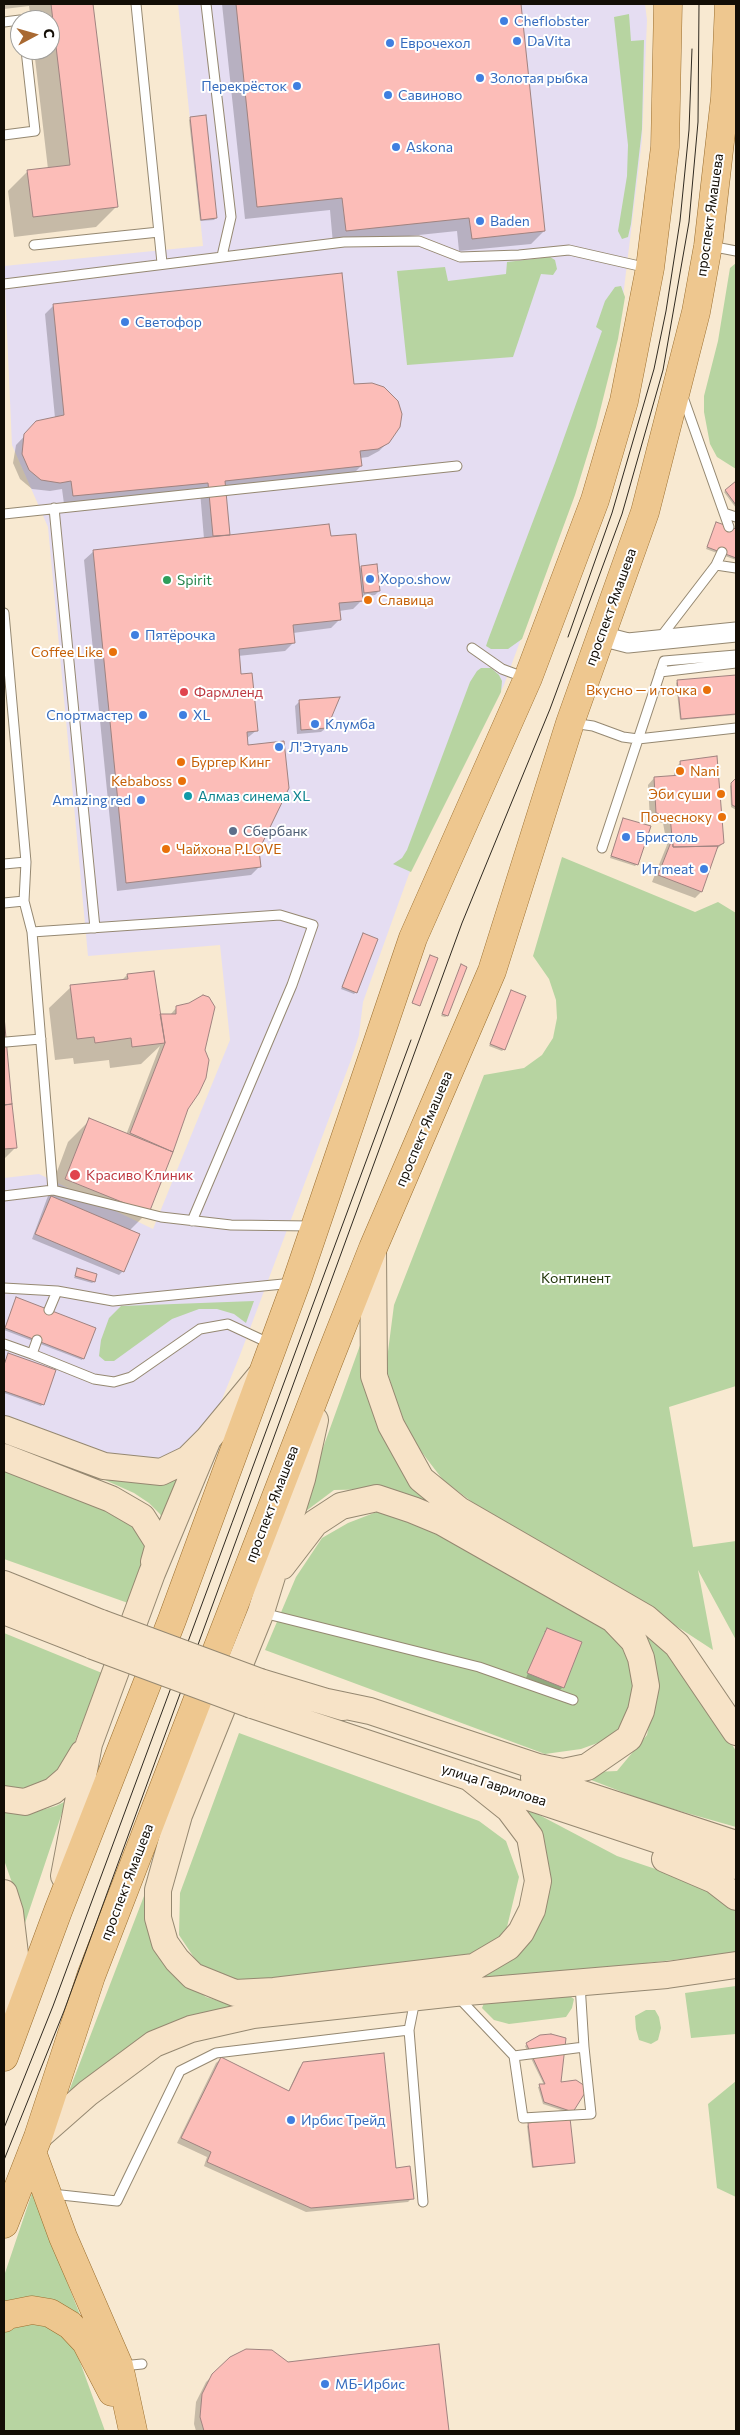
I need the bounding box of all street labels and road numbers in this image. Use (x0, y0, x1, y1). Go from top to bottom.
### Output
street label: проспект Ямашева (693, 153, 727, 277)
street label: проспект Ямашева (582, 546, 640, 668)
street label: проспект Ямашева (392, 1069, 456, 1189)
street label: проспект Ямашева (242, 1443, 302, 1565)
street label: улица Гаврилова (439, 1760, 549, 1810)
street label: проспект Ямашева (97, 1821, 157, 1943)

